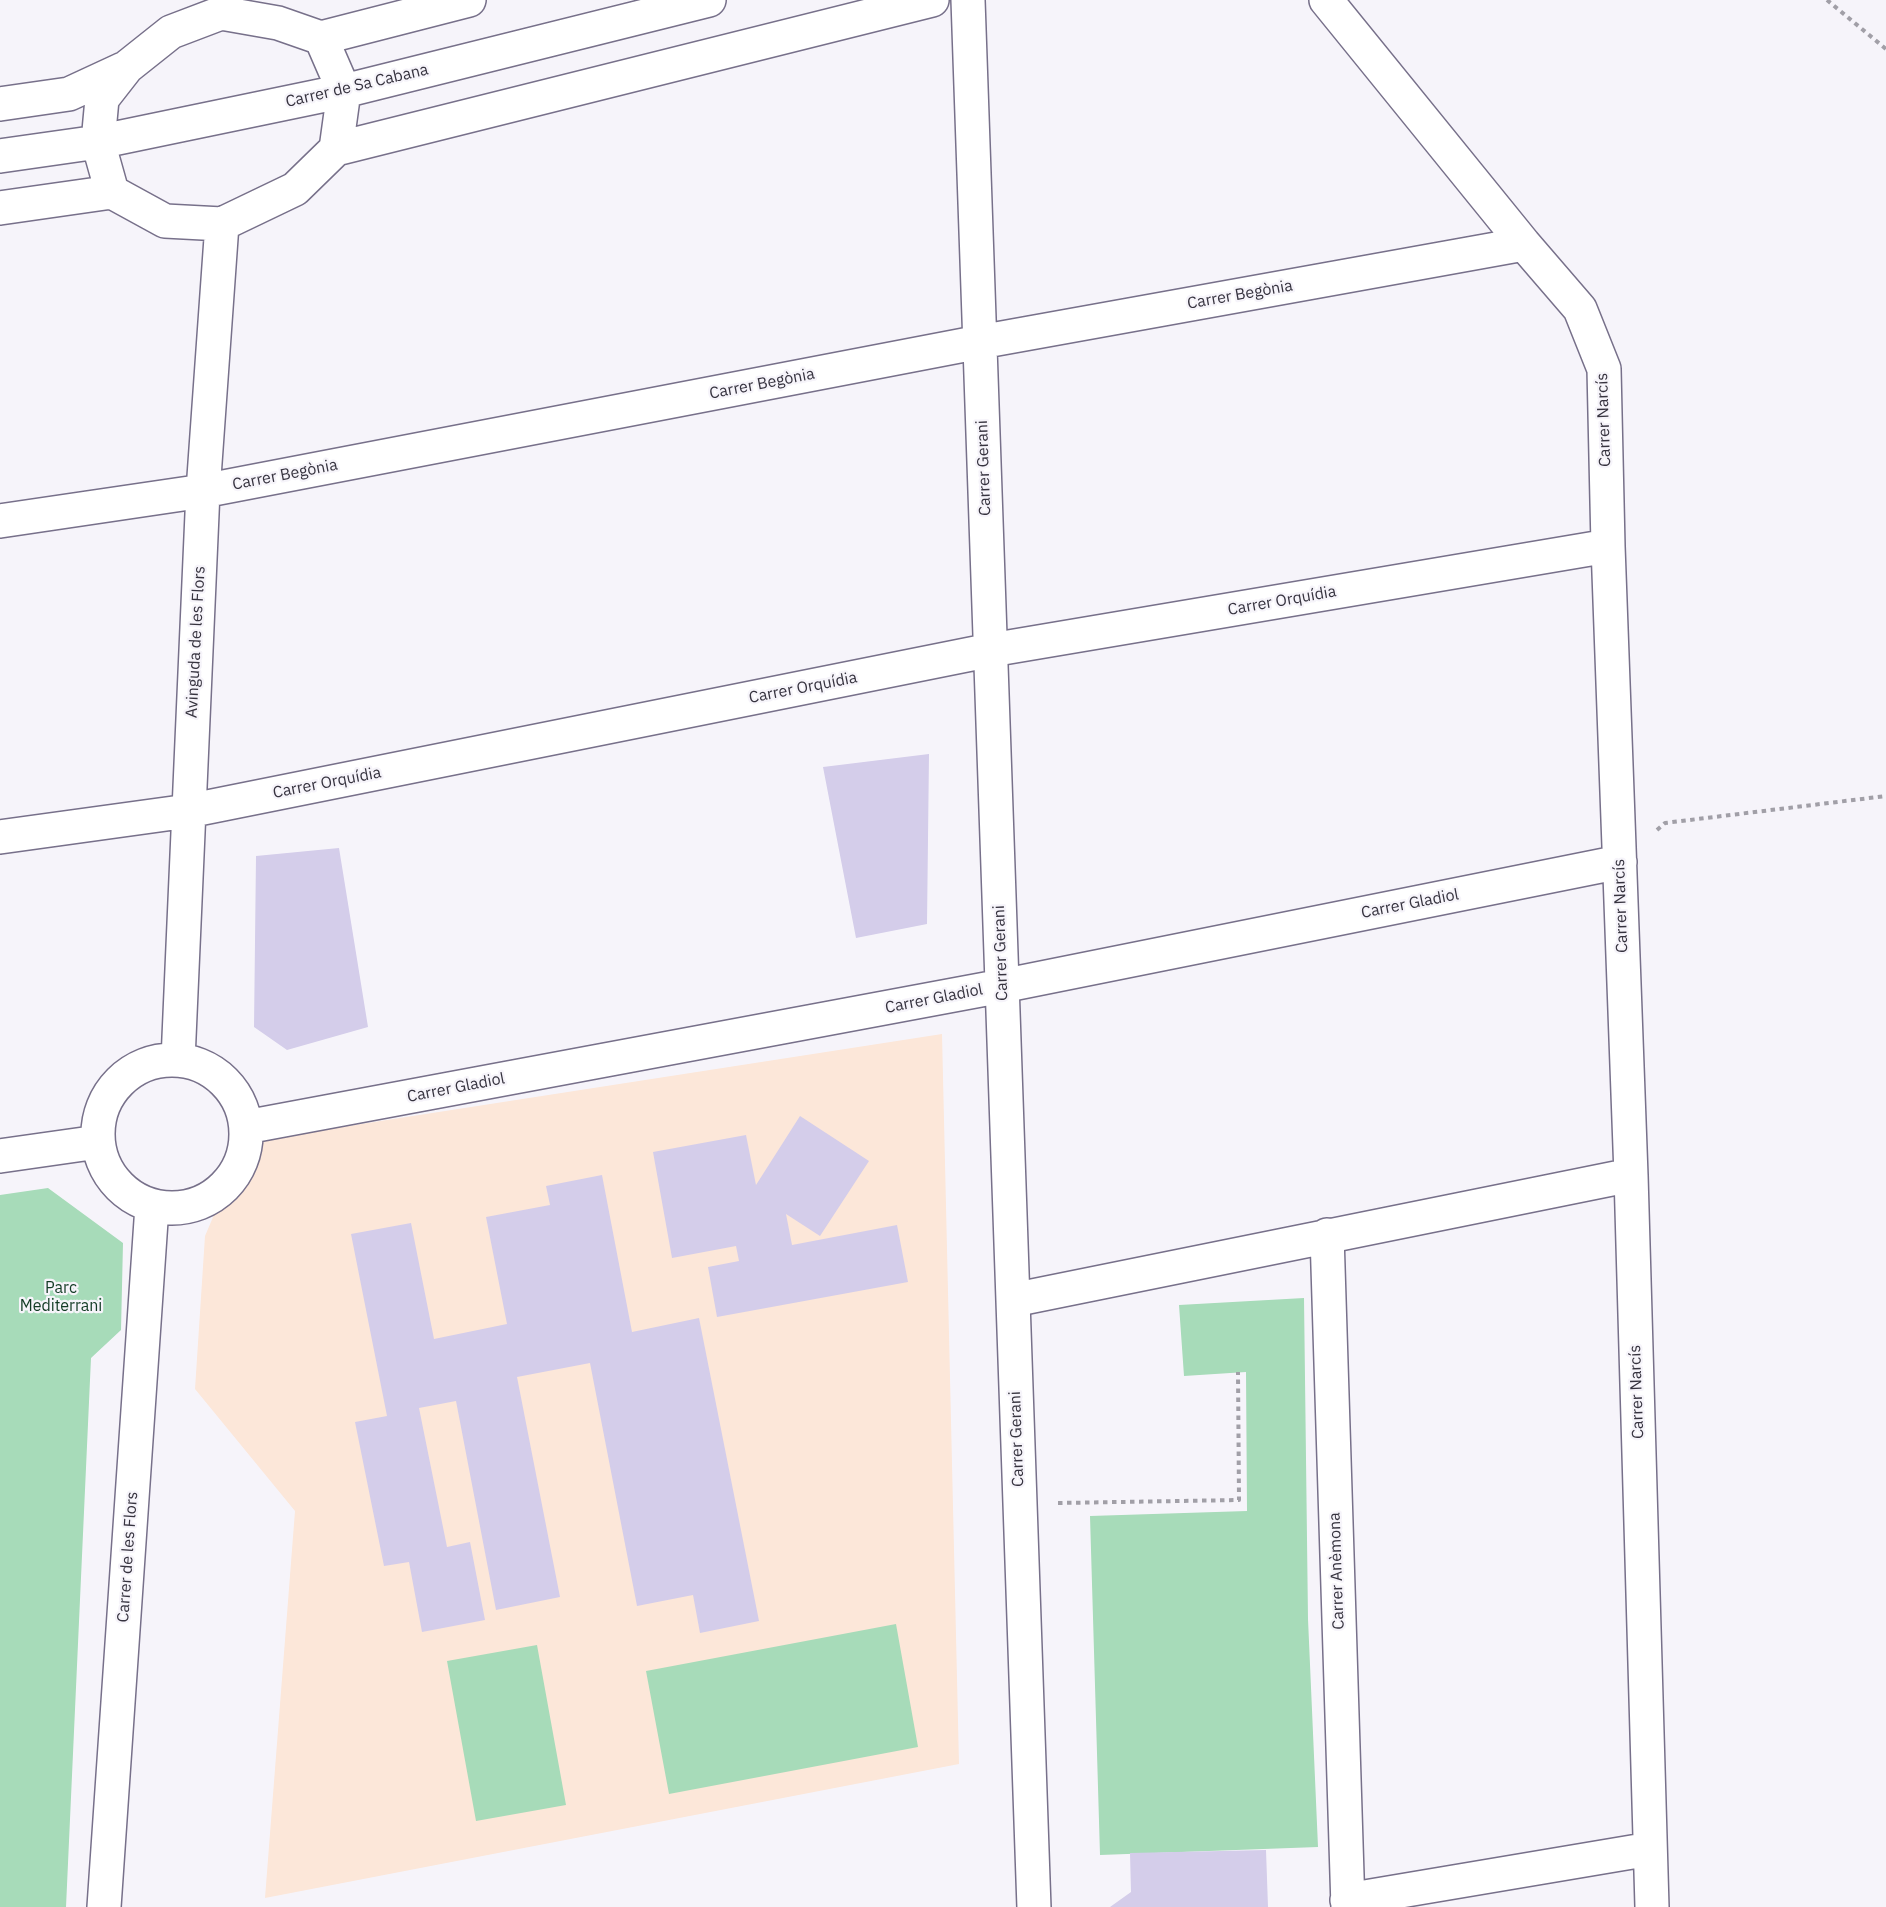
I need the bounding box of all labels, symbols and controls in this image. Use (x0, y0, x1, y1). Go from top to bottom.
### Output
street label: Carrer de Sa Cabana (284, 60, 430, 112)
street label: Carrer Begònia (1186, 276, 1294, 314)
street label: Carrer Begònia (708, 364, 816, 404)
street label: Carrer Narcís (1593, 373, 1615, 467)
street label: Carrer Gerani (973, 420, 995, 516)
street label: Carrer Begònia (231, 455, 339, 495)
street label: Avinguda de les Flors (182, 565, 210, 719)
street label: Carrer Orquídia (1226, 582, 1338, 620)
street label: Carrer Orquídia (747, 668, 859, 708)
street label: Carrer Orquídia (271, 763, 383, 803)
street label: Carrer Narcís (1610, 859, 1632, 953)
street label: Carrer Gladiol (1359, 885, 1461, 923)
street label: Carrer Gerani (990, 905, 1012, 1001)
street label: Carrer Gladiol (883, 980, 985, 1018)
street label: Carrer Gladiol (405, 1069, 507, 1107)
park label: Parc Mediterrani (20, 1278, 102, 1316)
street label: Carrer Narcís (1626, 1345, 1648, 1439)
street label: Carrer Gerani (1006, 1391, 1028, 1487)
street label: Carrer de les Flors (114, 1491, 142, 1623)
street label: Carrer Anèmona (1325, 1512, 1349, 1630)

